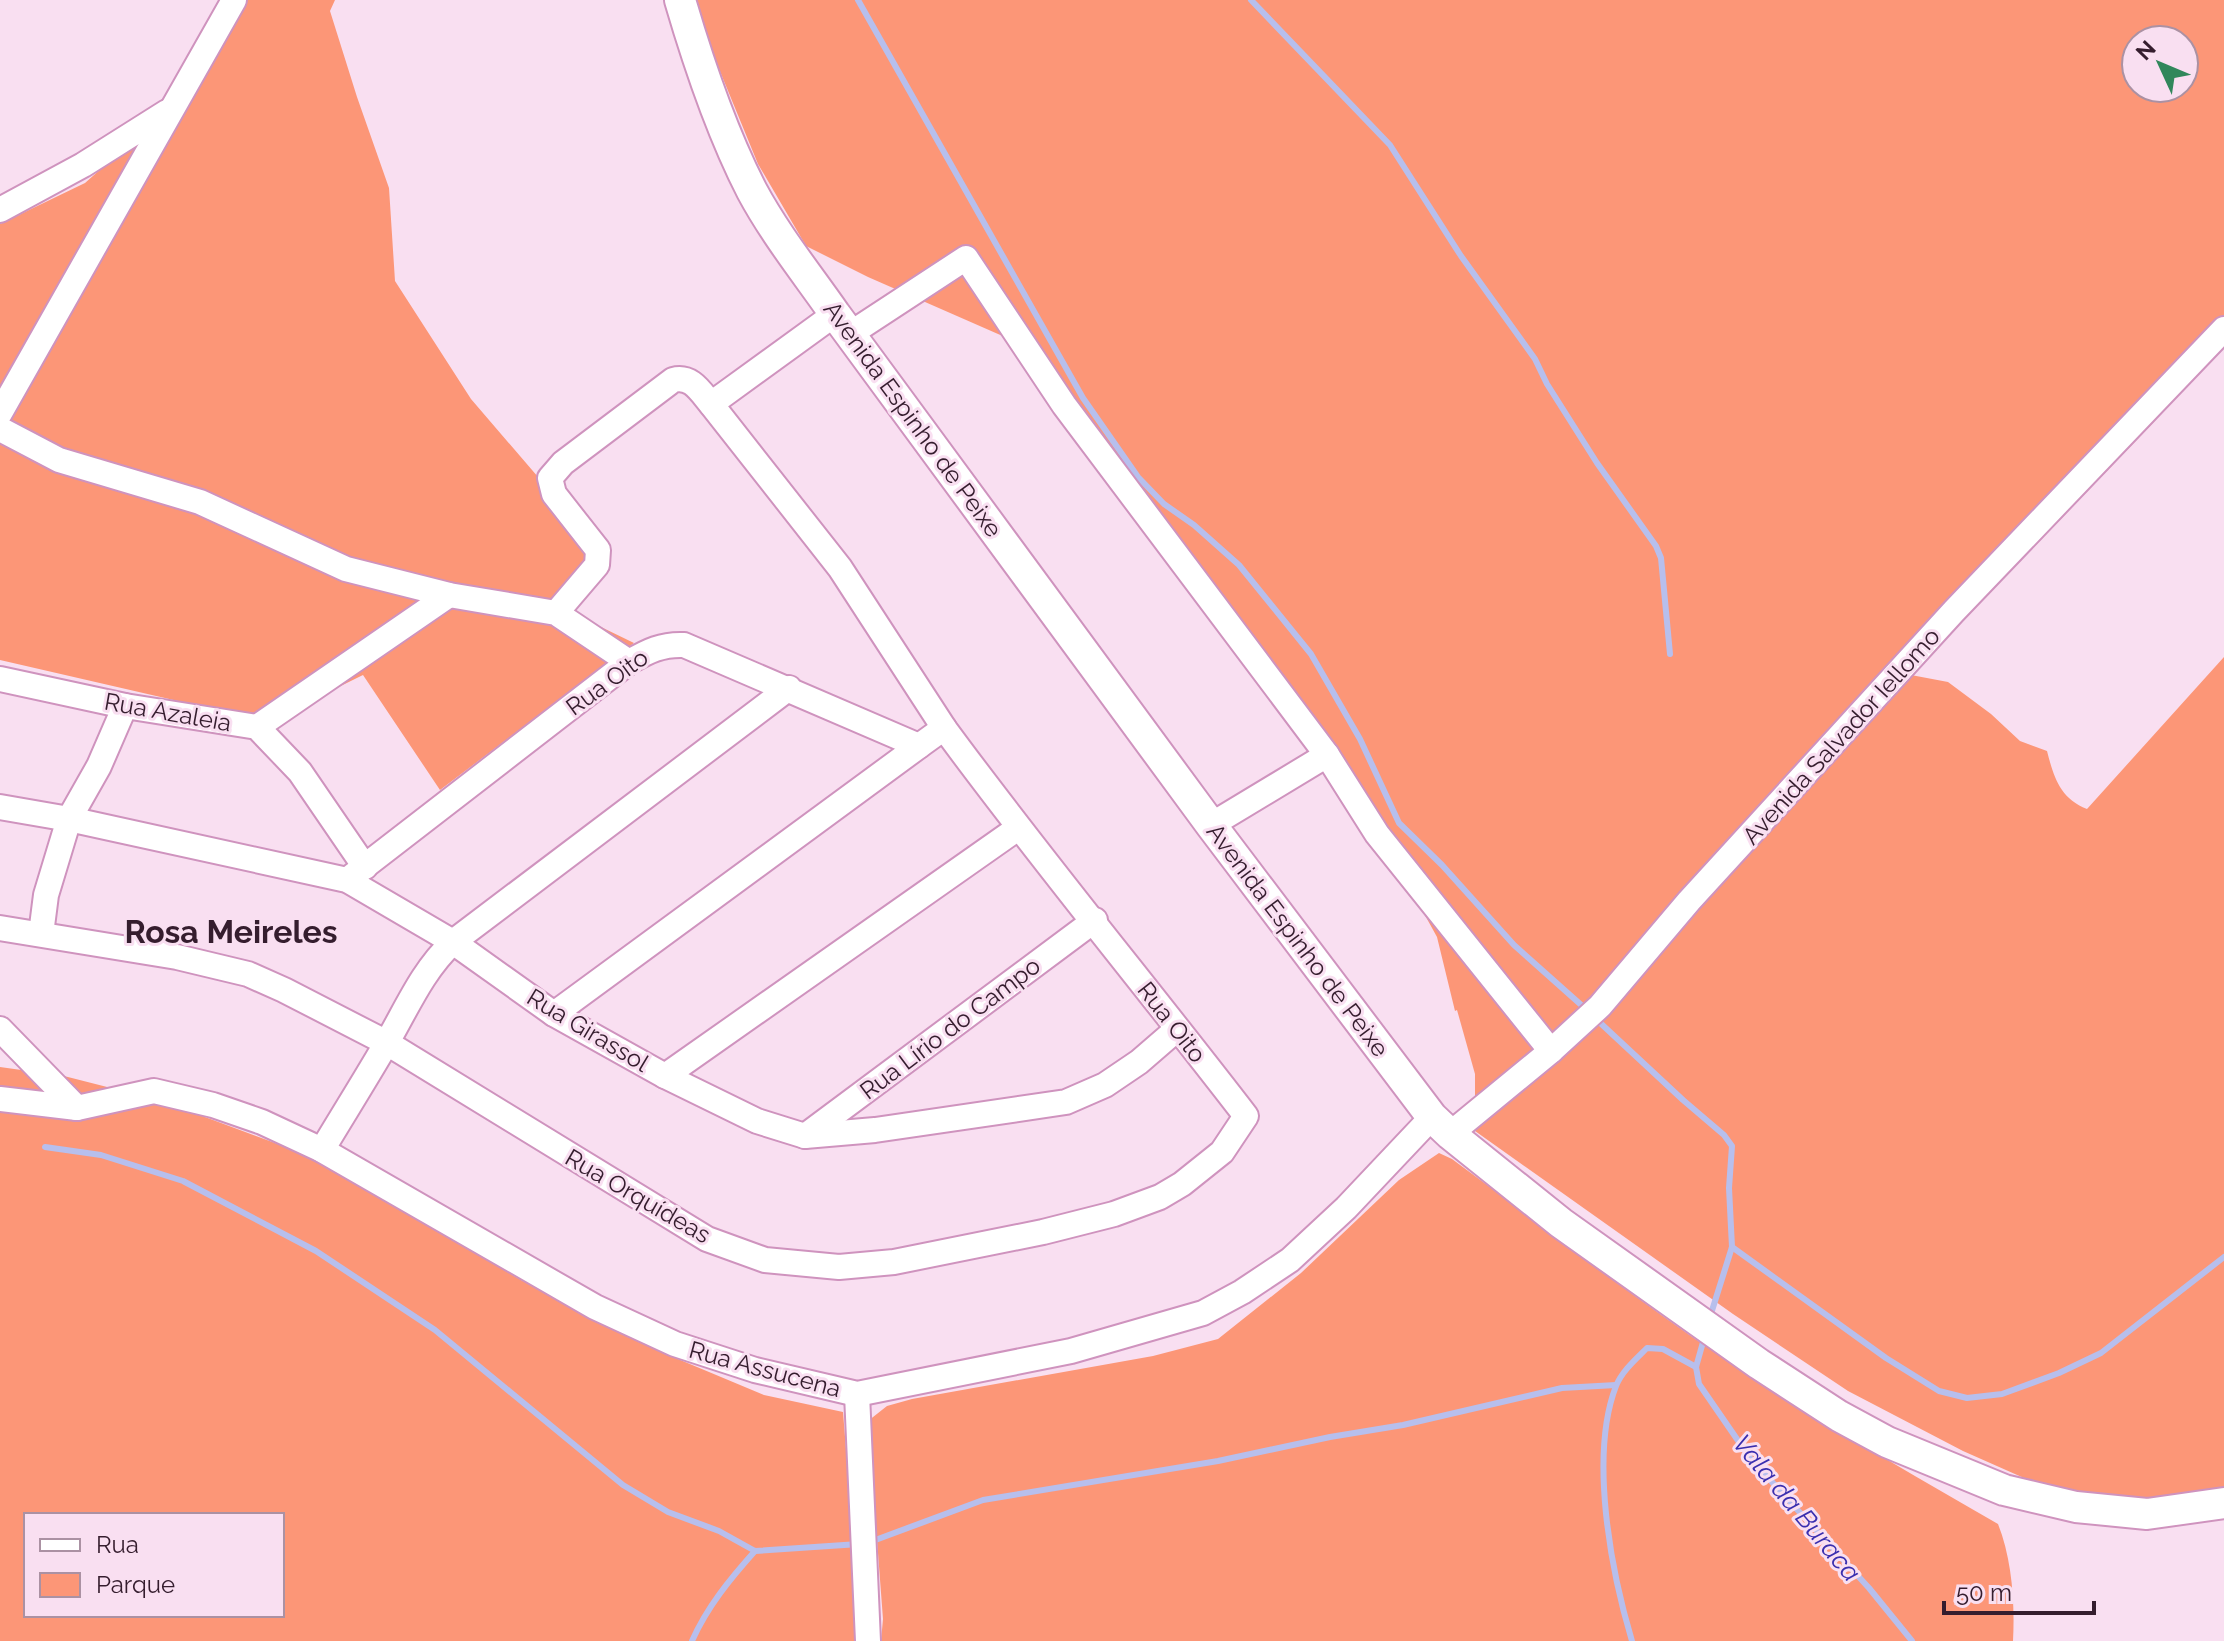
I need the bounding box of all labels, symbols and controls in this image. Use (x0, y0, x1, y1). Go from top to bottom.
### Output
north arrow (2120, 24, 2200, 104)
text: N (2130, 35, 2161, 65)
street label: Avenida Espinho de Peixe (818, 295, 1008, 543)
street label: Avenida Salvador Iellomo (1736, 622, 1946, 850)
street label: Rua Oito (560, 643, 654, 721)
street label: Rua Azaleia (102, 687, 234, 737)
street label: Avenida Espinho de Peixe (1201, 818, 1395, 1062)
district label: Rosa Meireles (124, 913, 338, 950)
street label: Rua Lírio do Campo (854, 951, 1046, 1105)
street label: Rua Oito (1132, 976, 1212, 1068)
street label: Rua Girassol (522, 982, 655, 1078)
street label: Rua Orquídeas (560, 1143, 716, 1249)
street label: Rua Assucena (686, 1335, 844, 1403)
water label: Vala da Buraca (1727, 1429, 1867, 1587)
legend (24, 1513, 284, 1617)
text: Rua (96, 1530, 139, 1559)
scale bar (1944, 1565, 2094, 1615)
text: Parque (96, 1570, 175, 1599)
text: 50 m (1956, 1578, 2012, 1607)

